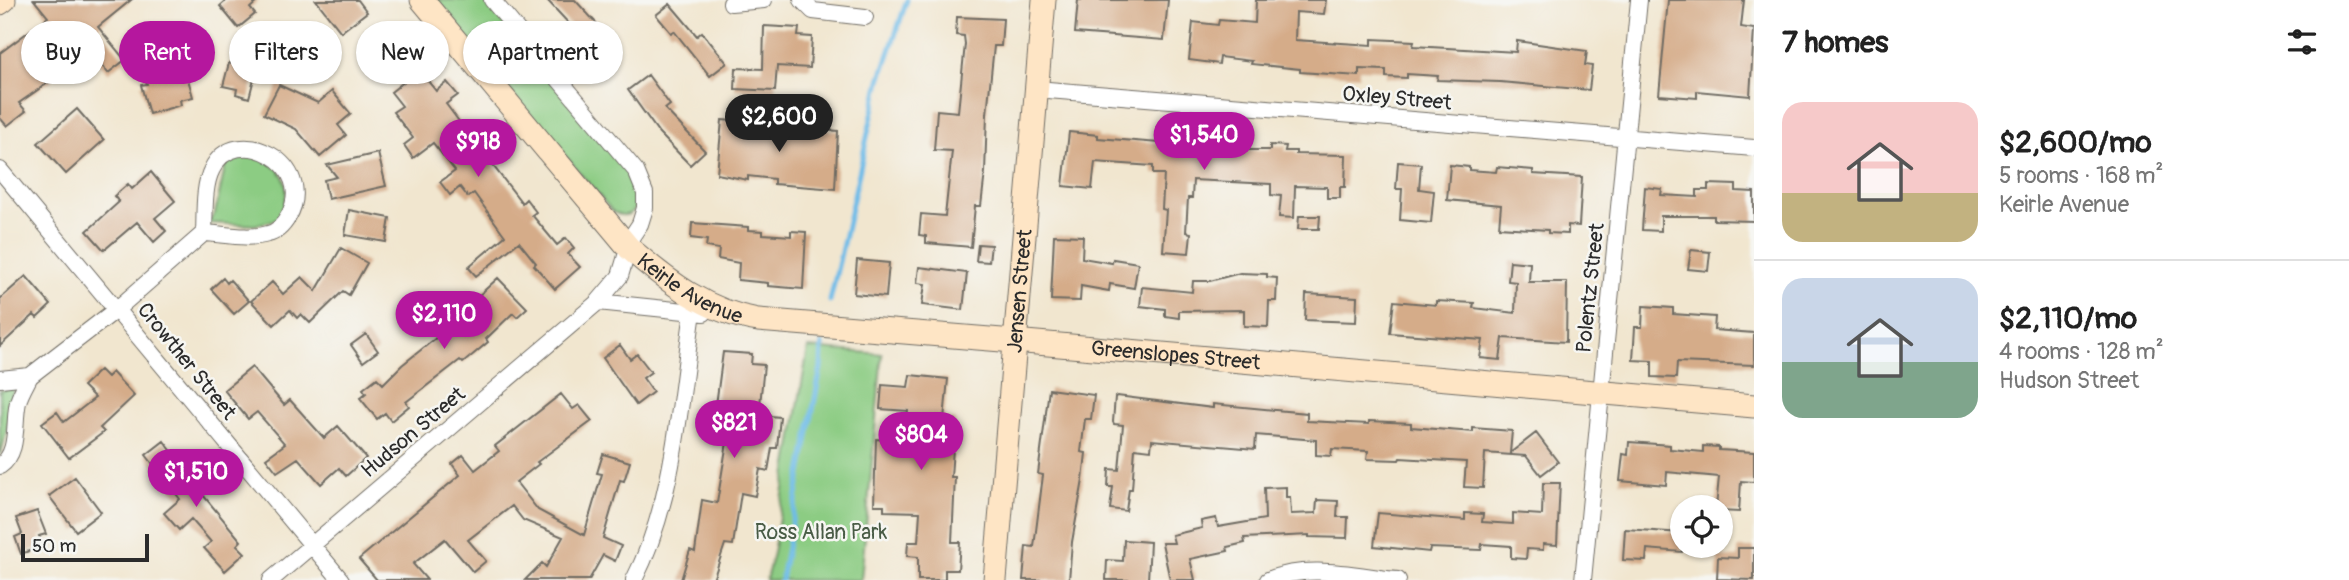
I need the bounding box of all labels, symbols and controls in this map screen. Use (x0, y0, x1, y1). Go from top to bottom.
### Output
chip: Buy (21, 21, 105, 84)
chip: Rent (119, 21, 215, 84)
chip: Filters (229, 21, 342, 84)
chip: New (356, 21, 449, 84)
chip: Apartment (463, 21, 623, 84)
icon: filters (2283, 23, 2321, 61)
text: 7 homes (1782, 24, 1889, 61)
street label: Oxley Street (1341, 80, 1453, 117)
pin: $2,600 (722, 94, 836, 154)
text: $2,600 (741, 102, 817, 131)
pin: $1,540 (1147, 113, 1261, 172)
pin: $918 (437, 120, 519, 179)
text: $1,540 (1170, 120, 1238, 149)
text: $2,600/mo (1999, 124, 2152, 161)
text: $918 (456, 127, 500, 156)
icon: home (1838, 130, 1922, 214)
text: 5 rooms · 168 m² (1999, 161, 2163, 190)
text: Keirle Avenue (1999, 190, 2129, 219)
street label: Polentz Street (1570, 221, 1611, 354)
street label: Jensen Street (1001, 228, 1039, 354)
street label: Keirle Avenue (631, 248, 746, 330)
pin: $2,110 (387, 292, 501, 351)
street label: Crowther Street (131, 297, 242, 426)
text: $2,110 (412, 299, 476, 328)
text: $2,110/mo (1999, 300, 2137, 337)
icon: home (1838, 306, 1922, 390)
street label: Greenslopes Street (1090, 335, 1262, 377)
text: 4 rooms · 128 m² (1999, 337, 2164, 366)
text: Hudson Street (1999, 366, 2139, 395)
street label: Hudson Street (356, 381, 471, 484)
pin: $821 (693, 400, 775, 460)
text: $821 (711, 408, 757, 437)
pin: $804 (880, 412, 962, 472)
text: $804 (894, 420, 948, 449)
pin: $1,510 (139, 449, 253, 509)
text: $1,510 (164, 457, 228, 486)
map controls (1670, 495, 1733, 558)
button: locate (1670, 495, 1733, 558)
park label: Ross Allan Park (755, 519, 888, 546)
scale bar (21, 531, 149, 563)
text: 50 m (32, 534, 76, 558)

